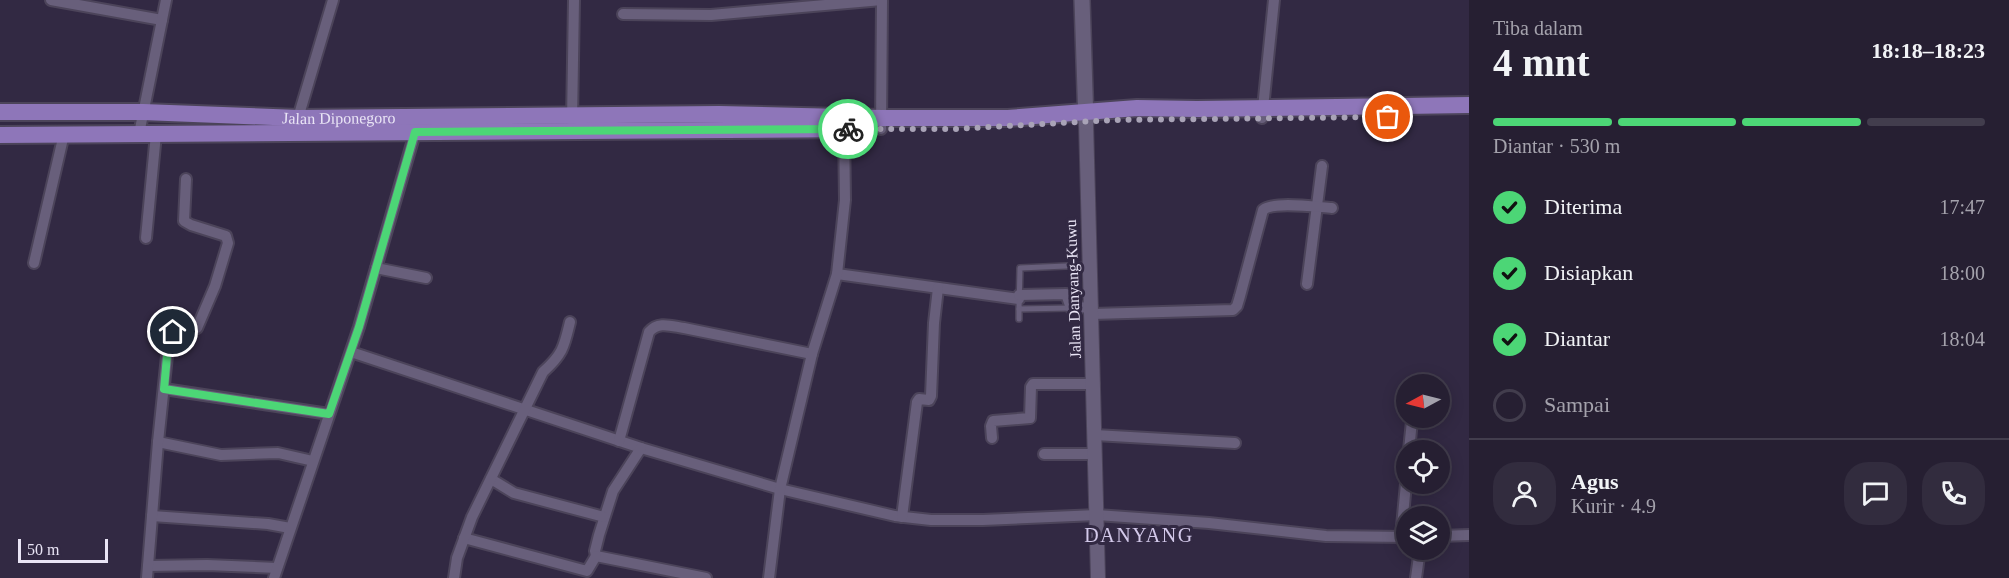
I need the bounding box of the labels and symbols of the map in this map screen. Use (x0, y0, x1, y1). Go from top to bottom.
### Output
pin (1362, 91, 1413, 142)
courier (818, 99, 878, 159)
street label: Jalan Diponegoro (282, 109, 396, 127)
street label: Jalan Danyang-Kuwu (1062, 219, 1085, 359)
pin (147, 306, 198, 357)
north arrow (1396, 374, 1450, 428)
district label: DANYANG (1084, 524, 1194, 546)
scale bar (18, 536, 108, 564)

